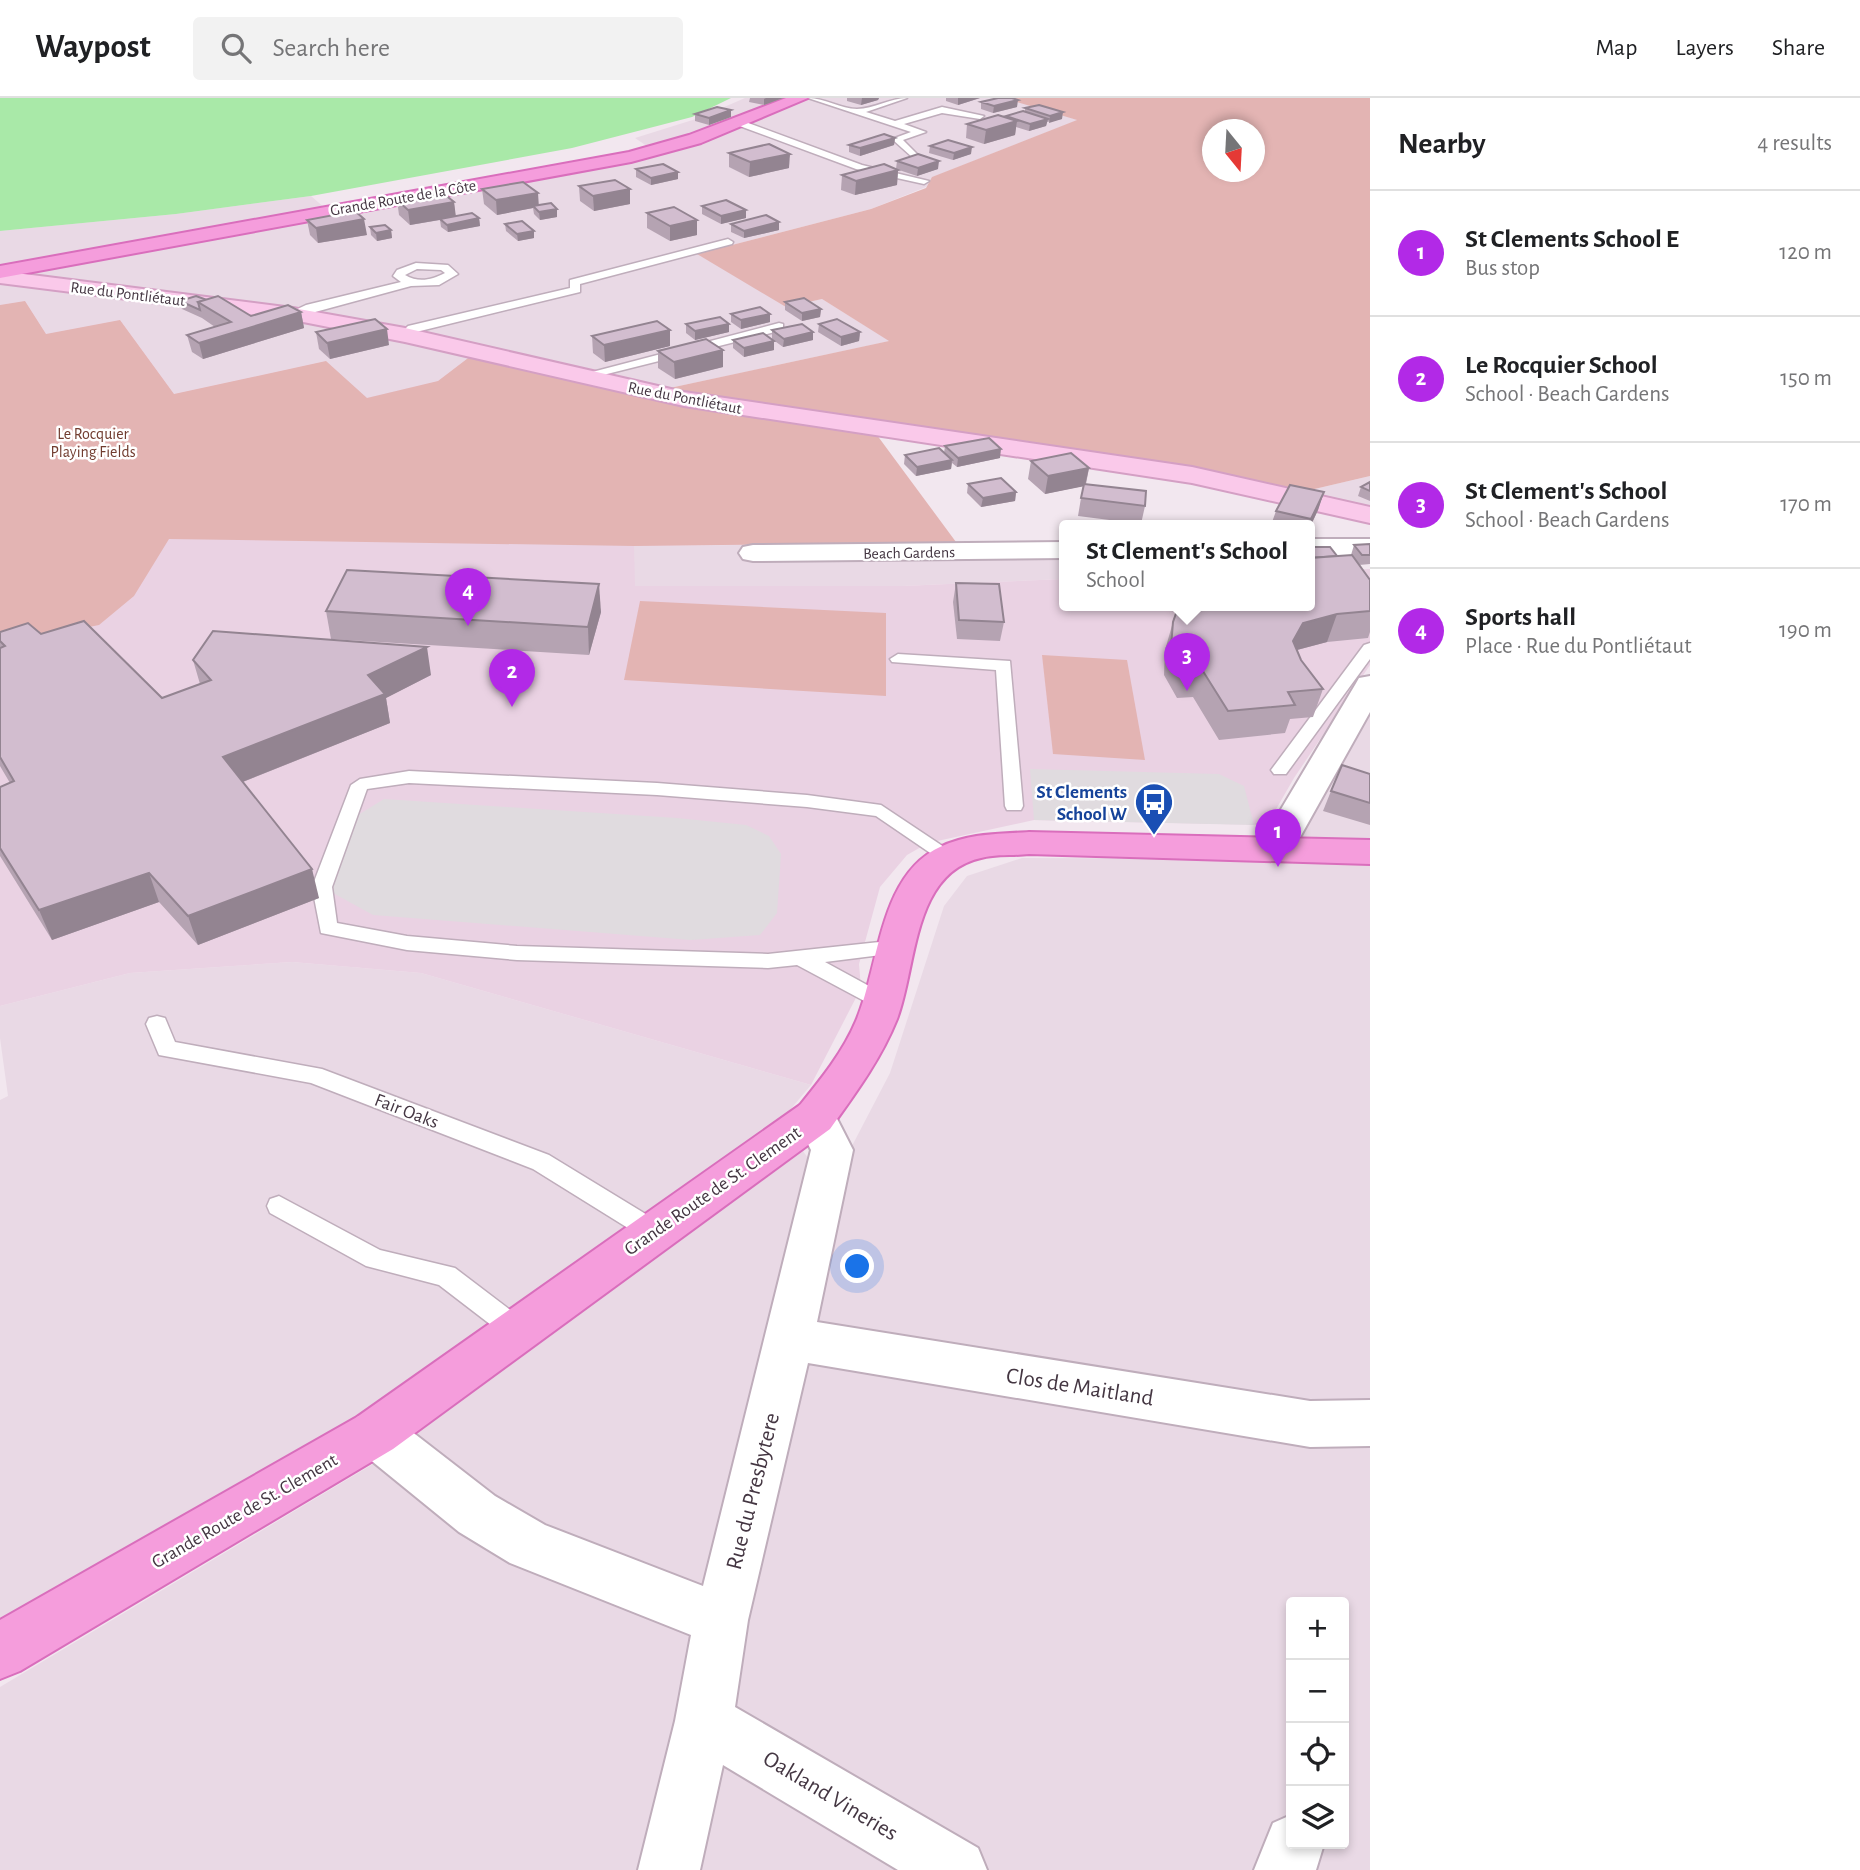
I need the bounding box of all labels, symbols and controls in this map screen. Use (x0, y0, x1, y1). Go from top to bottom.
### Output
search box (193, 17, 683, 80)
icon: search (217, 29, 255, 67)
text: Waypost (35, 31, 151, 64)
text: Search here (273, 35, 390, 61)
text: Map (1595, 36, 1637, 60)
text: Layers (1675, 36, 1734, 60)
text: Share (1772, 36, 1825, 60)
north arrow (1202, 119, 1265, 182)
text: Nearby (1398, 129, 1486, 159)
text: 4 results (1757, 132, 1832, 155)
street label: Grande Route de la Côte (329, 177, 477, 219)
text: St Clements School E (1465, 226, 1679, 252)
text: 1 (1417, 241, 1425, 264)
text: 120 m (1779, 241, 1832, 264)
text: Bus stop (1465, 257, 1540, 280)
street label: Rue du Pontliétaut (70, 279, 186, 309)
text: Le Rocquier School (1465, 352, 1658, 378)
text: 2 (1416, 367, 1426, 390)
text: 150 m (1780, 367, 1832, 390)
street label: Rue du Pontliétaut (627, 379, 743, 417)
text: School · Beach Gardens (1465, 383, 1670, 406)
park label: Le Rocquier Playing Fields (50, 426, 136, 461)
text: St Clement's School (1465, 478, 1667, 504)
text: 3 (1416, 493, 1426, 516)
text: 170 m (1780, 493, 1832, 516)
text: School · Beach Gardens (1465, 509, 1670, 532)
popup (1059, 520, 1315, 611)
text: St Clement's School (1086, 538, 1288, 564)
street label: Beach Gardens (863, 544, 955, 562)
pin: 4 (445, 568, 491, 626)
text: School (1086, 569, 1145, 592)
text: Sports hall (1465, 604, 1576, 630)
text: 4 (1415, 619, 1427, 642)
text: 190 m (1779, 619, 1832, 642)
pin: 3 (1164, 633, 1210, 691)
text: Place · Rue du Pontliétaut (1465, 635, 1692, 658)
pin: 2 (489, 649, 535, 707)
bus stop icon: St Clements School W (1133, 781, 1175, 836)
place label: St Clements School W (1036, 783, 1128, 824)
pin: 1 (1255, 809, 1301, 867)
street label: Fair Oaks (372, 1091, 441, 1132)
street label: Grande Route de St. Clement (621, 1123, 805, 1259)
your location (840, 1249, 874, 1283)
street label: Clos de Maitland (1004, 1364, 1155, 1410)
street label: Rue du Presbytere (723, 1410, 784, 1572)
street label: Grande Route de St. Clement (149, 1450, 341, 1572)
map controls (1286, 1597, 1349, 1849)
button: + (1286, 1597, 1349, 1660)
button: − (1286, 1660, 1349, 1723)
button: locate (1286, 1723, 1349, 1786)
street label: Oakland Vineries (759, 1747, 902, 1845)
button: layers (1286, 1786, 1349, 1849)

